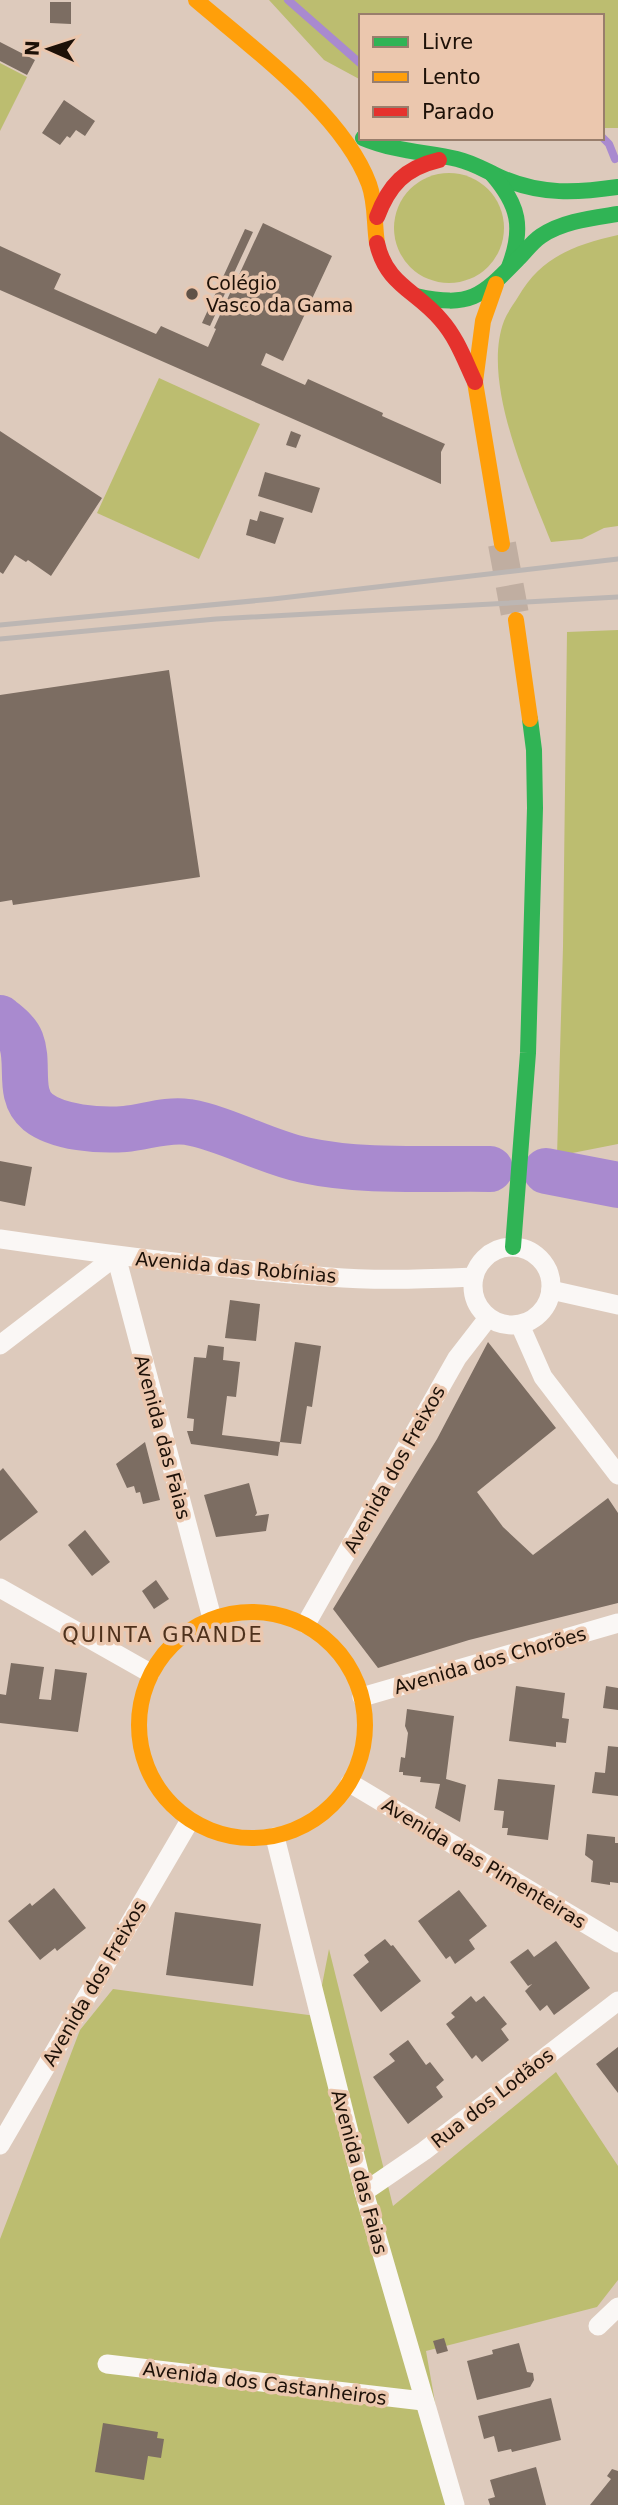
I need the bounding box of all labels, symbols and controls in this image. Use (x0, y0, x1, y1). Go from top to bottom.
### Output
north arrow (14, 14, 84, 84)
legend (359, 14, 604, 140)
text: Livre (422, 30, 473, 54)
text: N (21, 40, 43, 57)
text: Lento (422, 65, 481, 89)
text: Parado (422, 100, 494, 124)
place label: Colégio Vasco da Gama (206, 272, 353, 316)
marker: Colégio Vasco da Gama (184, 286, 200, 302)
street label: Avenida das Robínias (135, 1247, 337, 1287)
street label: Avenida das Faias (130, 1352, 196, 1522)
street label: Avenida dos Freixos (339, 1382, 449, 1556)
street label: Avenida dos Chorões (391, 1622, 589, 1698)
district label: QUINTA GRANDE (62, 1623, 264, 1647)
street label: Avenida das Pimenteiras (378, 1793, 590, 1933)
street label: Avenida dos Freixos (38, 1896, 150, 2070)
street label: Rua dos Lodãos (427, 2044, 557, 2152)
street label: Avenida das Faias (327, 2087, 393, 2257)
street label: Avenida dos Castanheiros (142, 2357, 388, 2409)

